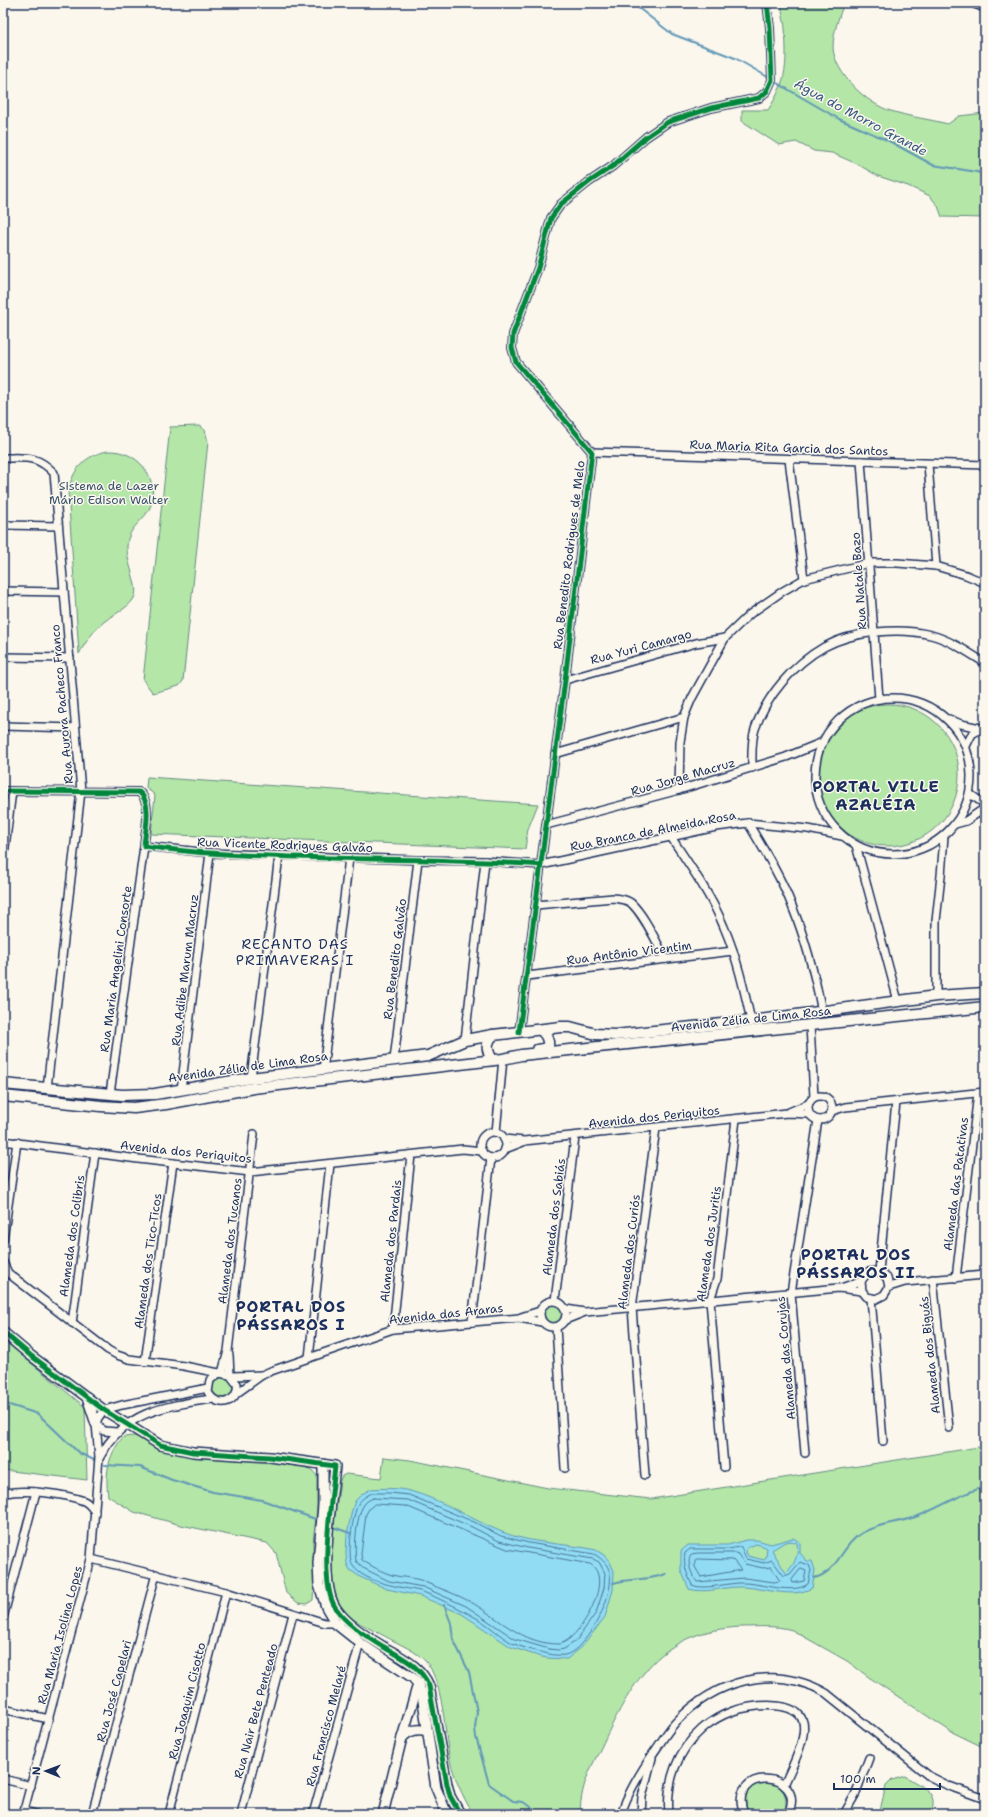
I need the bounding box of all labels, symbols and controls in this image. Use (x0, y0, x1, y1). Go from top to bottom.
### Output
water label: Água do Morro Grande (791, 74, 931, 160)
street label: Rua Maria Rita Garcia dos Santos (689, 437, 889, 459)
street label: Rua Benedito Rodrigues de Melo (549, 460, 589, 650)
park label: Sistema de Lazer Mário Edison Walter (49, 478, 169, 508)
street label: Rua Natale Bazo (848, 532, 870, 630)
street label: Rua Aurora Pacheco Franco (47, 624, 77, 784)
street label: Rua Yuri Camargo (589, 626, 693, 668)
street label: Rua Jorge Macruz (629, 754, 737, 800)
district label: PORTAL VILLE AZALÉIA (812, 776, 940, 815)
street label: Rua Branca de Almeida Rosa (569, 807, 738, 855)
street label: Rua Vicente Rodrigues Galvão (197, 834, 373, 856)
street label: Rua Maria Angelini Consorte (96, 884, 136, 1053)
street label: Rua Adibe Marum Macruz (168, 893, 202, 1047)
street label: Rua Benedito Galvão (380, 898, 410, 1020)
district label: RECANTO DAS PRIMAVERAS I (236, 935, 354, 969)
street label: Rua Antônio Vicentim (566, 937, 692, 969)
street label: Avenida Zélia de Lima Rosa (670, 1003, 832, 1035)
street label: Avenida Zélia de Lima Rosa (167, 1048, 329, 1086)
street label: Avenida dos Periquitos (587, 1102, 721, 1132)
street label: Alameda das Patativas (940, 1116, 972, 1252)
street label: Avenida dos Periquitos (119, 1137, 253, 1167)
street label: Alameda dos Sabiás (539, 1157, 569, 1277)
street label: Alameda dos Colibris (56, 1174, 88, 1298)
street label: Alameda dos Tucanos (214, 1177, 246, 1305)
street label: Alameda dos Pardais (377, 1179, 405, 1303)
street label: Alameda dos Juritis (693, 1185, 725, 1303)
street label: Alameda dos Tico-Ticos (131, 1192, 165, 1330)
street label: Alameda dos Curiós (614, 1193, 644, 1310)
district label: PORTAL DOS PÁSSAROS II (796, 1244, 916, 1283)
street label: Alameda dos Biguás (916, 1295, 944, 1415)
district label: PORTAL DOS PÁSSAROS I (236, 1296, 346, 1335)
street label: Alameda das Corujas (773, 1296, 799, 1420)
street label: Avenida das Araras (388, 1300, 504, 1328)
street label: Rua Maria Isolina Lopes (34, 1564, 86, 1706)
street label: Rua José Capelari (93, 1638, 135, 1744)
street label: Rua Joaquim Cisotto (165, 1641, 209, 1761)
street label: Rua Nair Bete Penteado (230, 1642, 282, 1780)
street label: Rua Francisco Melaré (302, 1663, 350, 1788)
north arrow (26, 1751, 66, 1791)
scale bar (834, 1765, 940, 1791)
text: N (29, 1766, 44, 1775)
text: 100 m (840, 1771, 876, 1787)

